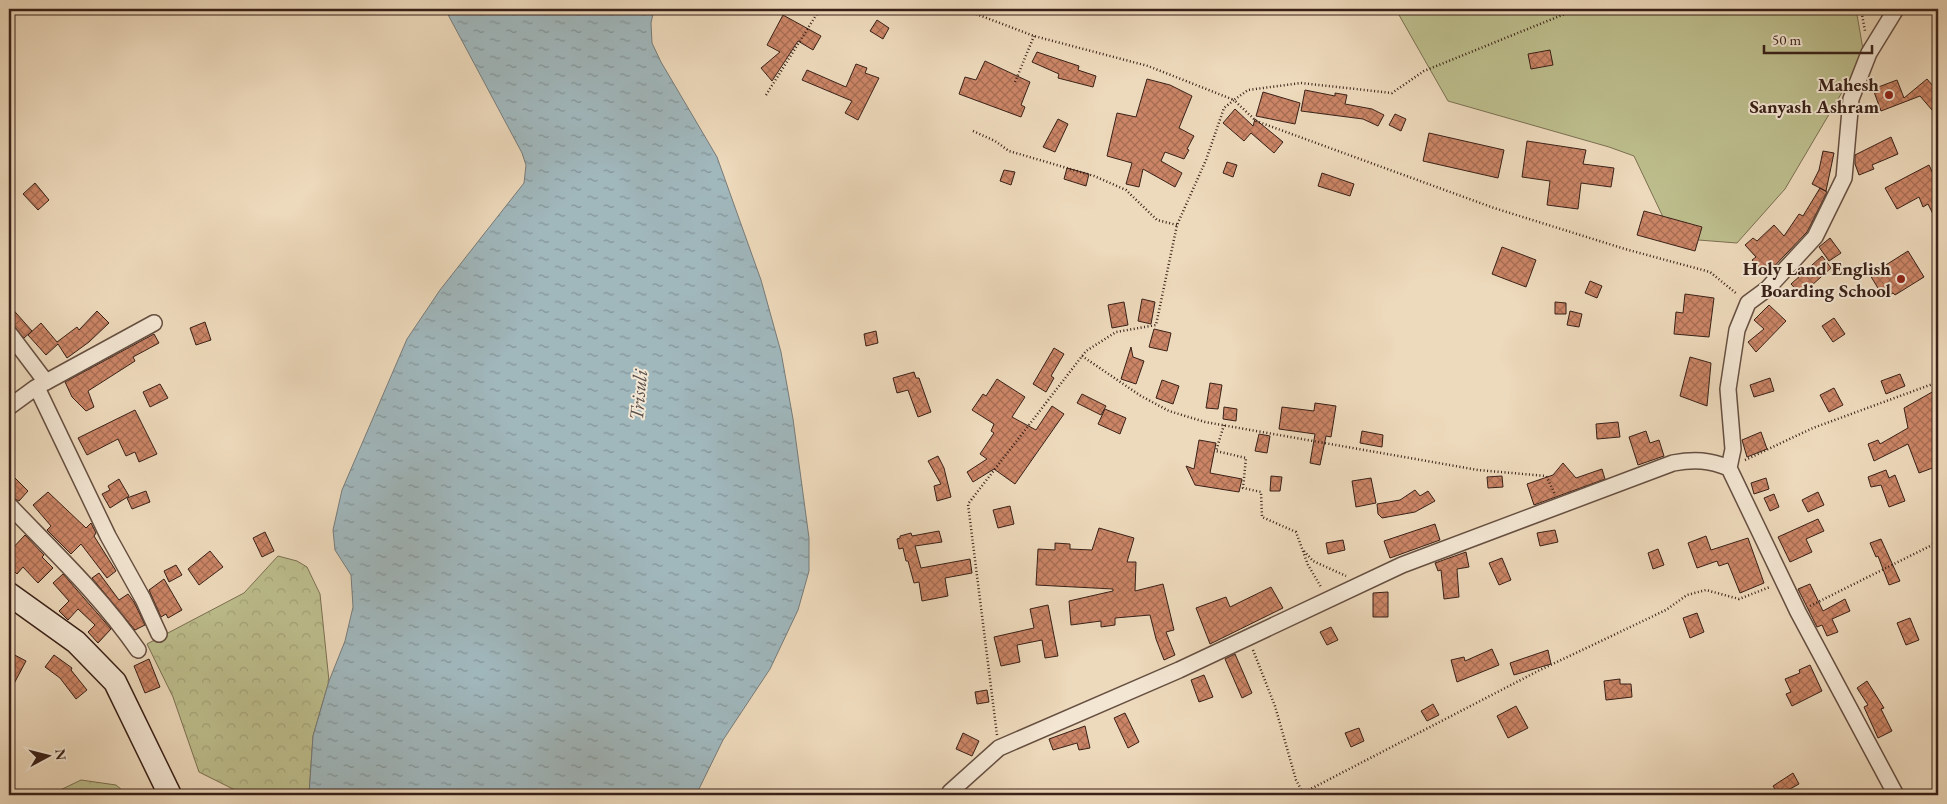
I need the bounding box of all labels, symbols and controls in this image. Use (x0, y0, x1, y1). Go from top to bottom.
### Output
scale bar (1764, 22, 1872, 54)
text: 50 m (1772, 30, 1801, 49)
place label: Mahesh Sanyash Ashram (1749, 72, 1880, 119)
marker: Mahesh Sanyash Ashram (1883, 89, 1895, 101)
place label: Holy Land English Boarding School (1743, 256, 1892, 303)
marker: Holy Land English Boarding School (1895, 273, 1907, 285)
water label: Trisuli (623, 367, 653, 422)
north arrow (22, 732, 72, 782)
text: N (51, 748, 71, 762)

